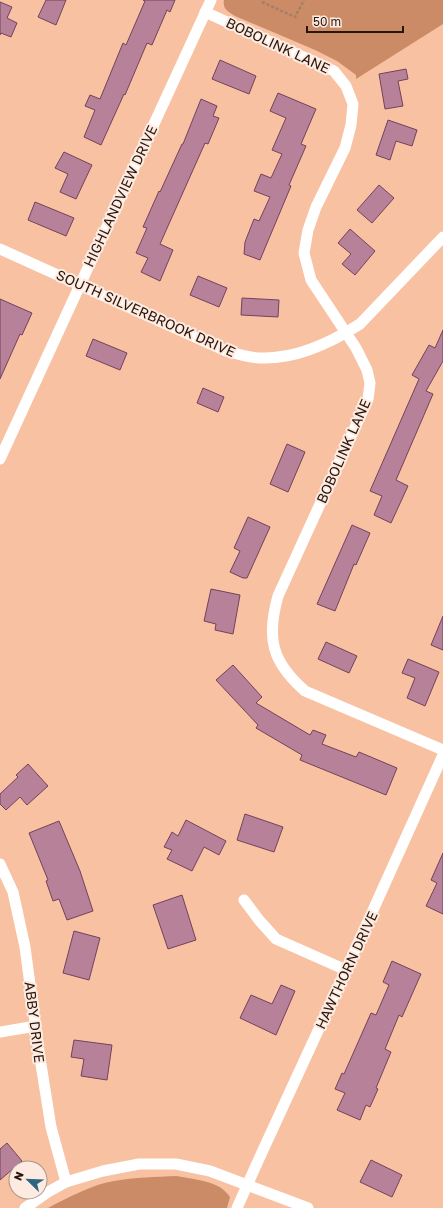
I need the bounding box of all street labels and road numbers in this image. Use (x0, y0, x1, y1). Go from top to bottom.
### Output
street label: BOBOLINK LANE (223, 14, 333, 76)
street label: HIGHLANDVIEW DRIVE (80, 122, 160, 270)
street label: SOUTH SILVERBROOK DRIVE (54, 266, 238, 360)
street label: BOBOLINK LANE (312, 396, 374, 506)
street label: HAWTHORN DRIVE (311, 908, 381, 1032)
street label: ABBY DRIVE (22, 980, 48, 1064)

